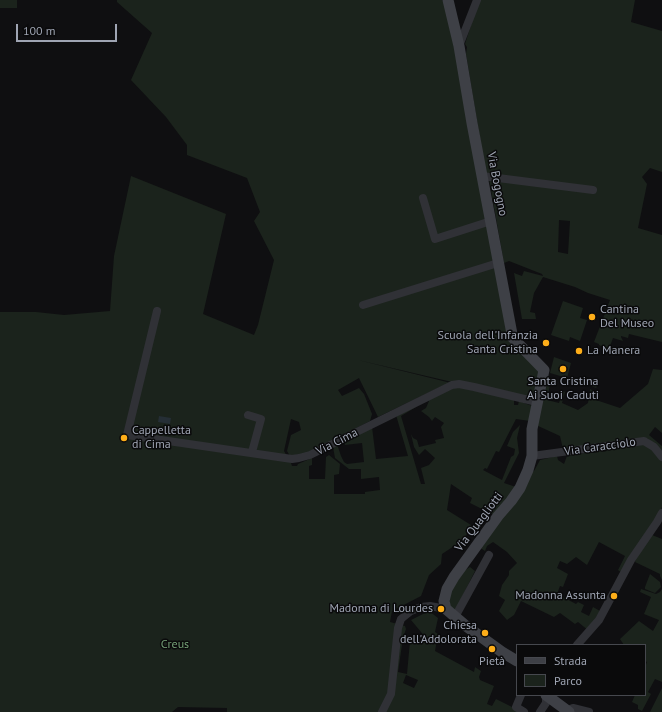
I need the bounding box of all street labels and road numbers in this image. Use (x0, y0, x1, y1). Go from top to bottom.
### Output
street label: Via Bogogno (484, 151, 510, 217)
street label: Via Cima (314, 425, 360, 459)
street label: Via Caracciolo (563, 435, 637, 459)
street label: Via Quagliotti (452, 489, 506, 555)

